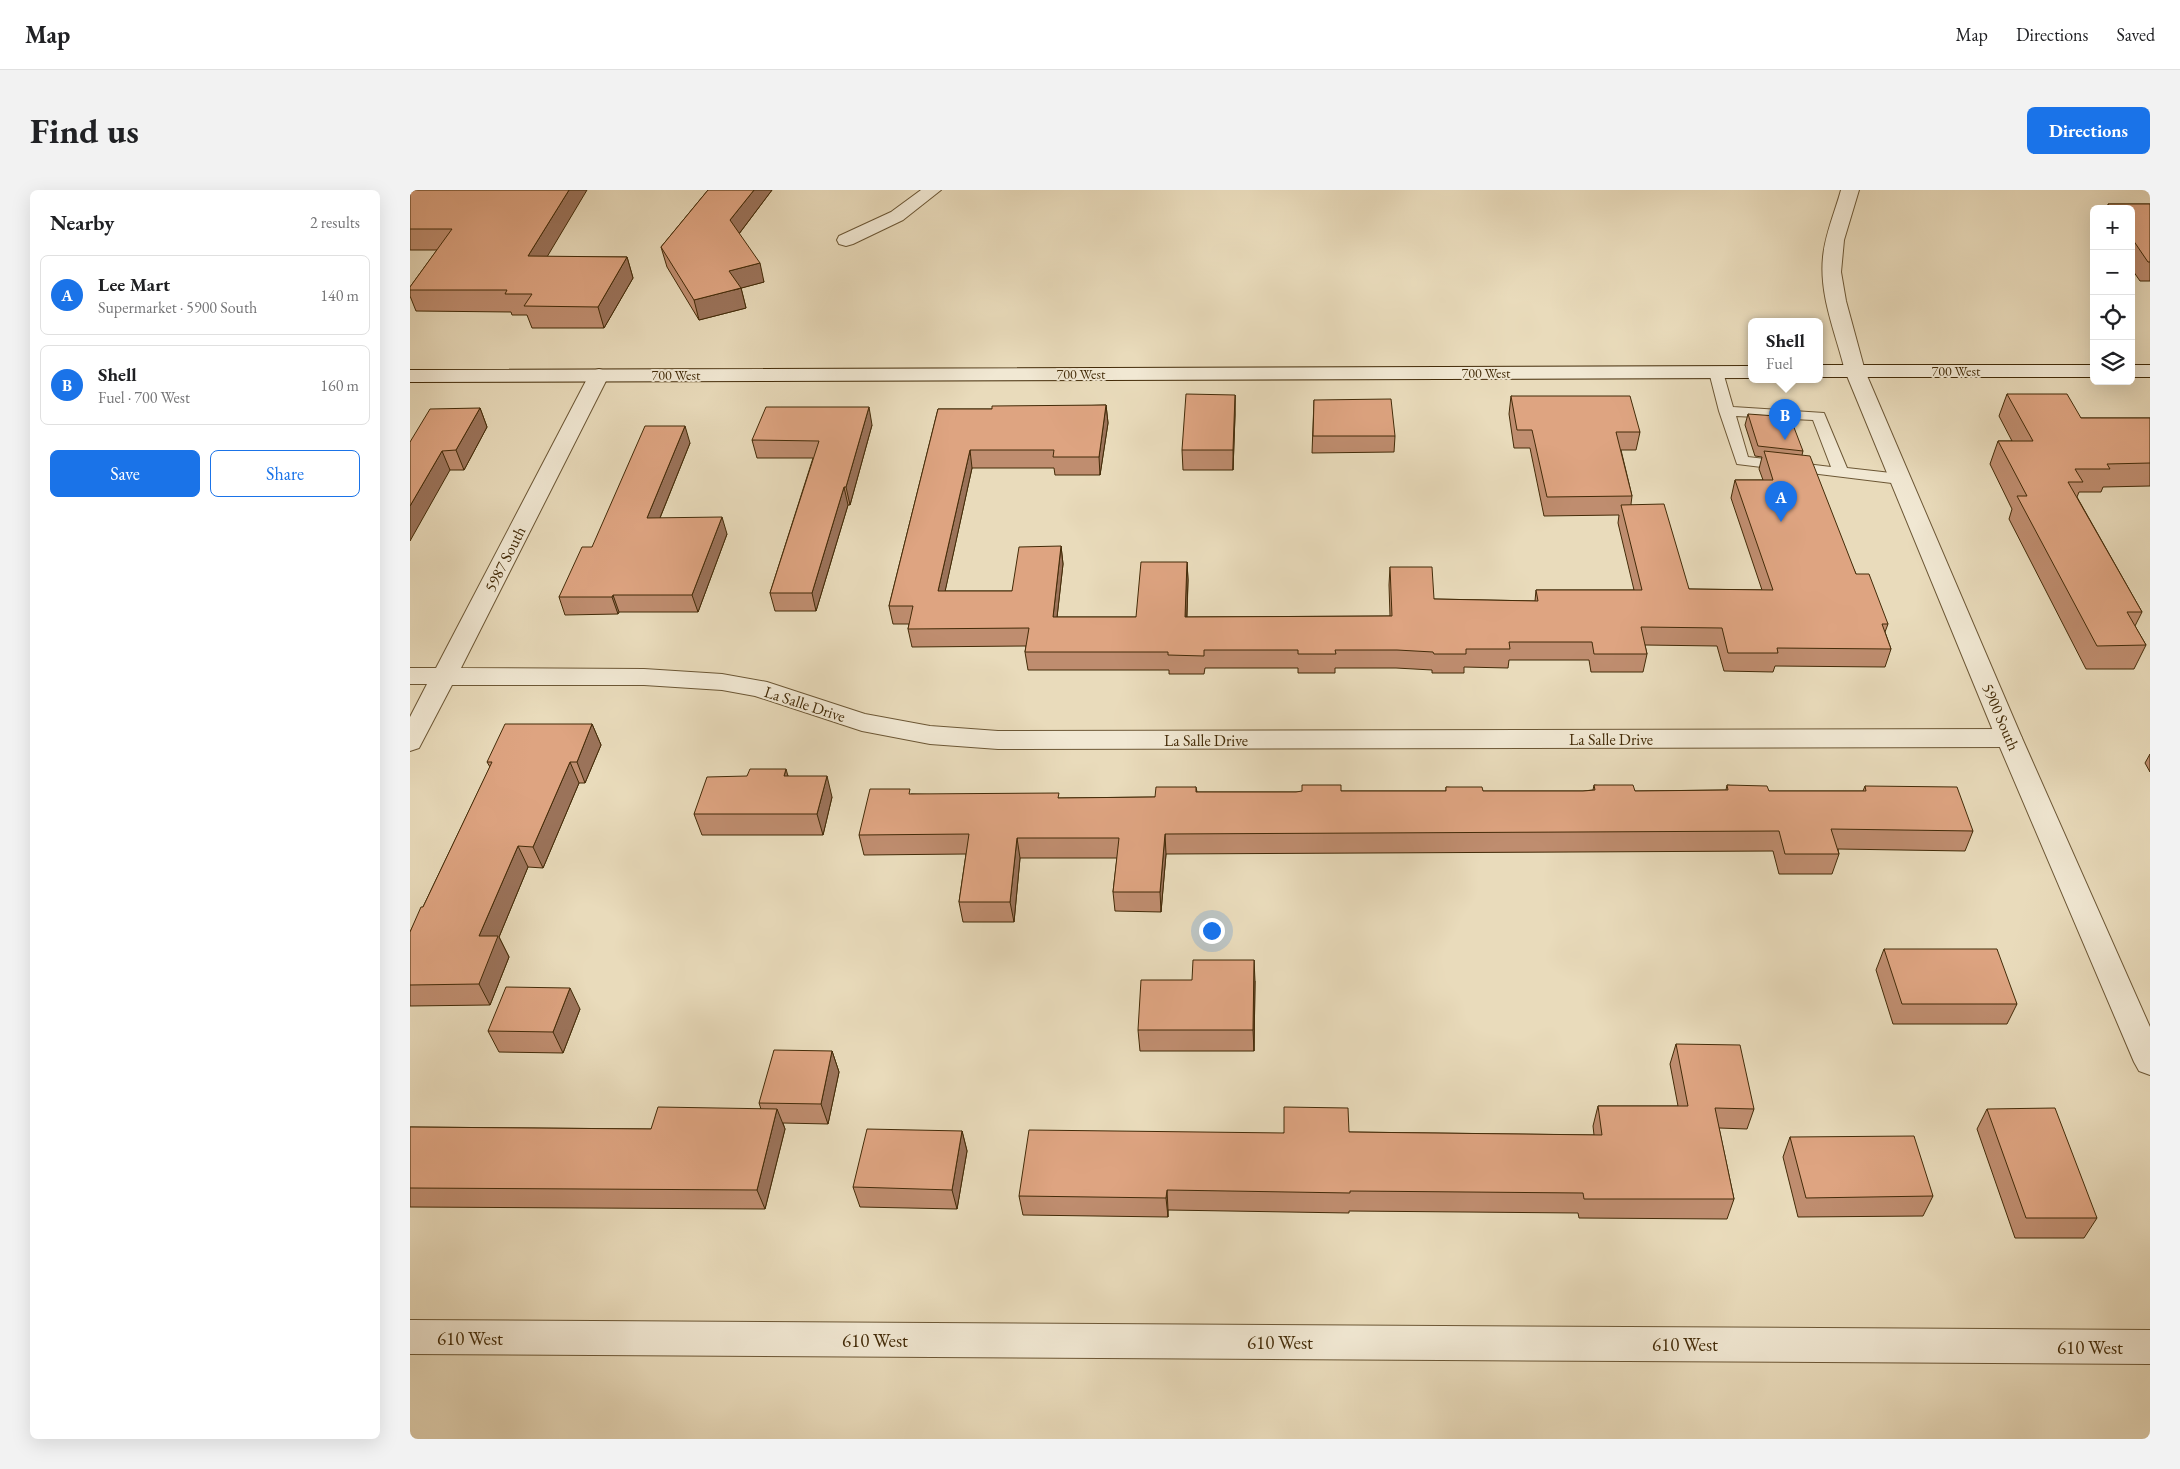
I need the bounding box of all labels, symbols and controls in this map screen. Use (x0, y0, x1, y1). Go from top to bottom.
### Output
text: Map (25, 19, 70, 50)
text: Map (1956, 23, 1988, 46)
text: Directions (2016, 23, 2088, 46)
text: Saved (2116, 23, 2155, 46)
button: Directions (2027, 107, 2150, 154)
text: Find us (30, 108, 139, 153)
map controls (2090, 205, 2135, 385)
button: + (2090, 205, 2135, 250)
text: Nearby (50, 209, 114, 236)
text: 2 results (310, 212, 360, 233)
button: − (2090, 250, 2135, 295)
text: Lee Mart (98, 272, 170, 297)
text: A (61, 285, 73, 306)
text: 140 m (320, 285, 359, 306)
button: locate (2090, 295, 2135, 340)
text: Supermarket · 5900 South (98, 297, 257, 318)
popup (1748, 318, 1823, 383)
text: Shell (1766, 328, 1805, 353)
button: layers (2090, 340, 2135, 385)
text: Fuel (1766, 353, 1793, 374)
text: Shell (98, 362, 137, 387)
street label: 700 West (1932, 362, 1981, 380)
street label: 700 West (1462, 364, 1511, 382)
street label: 700 West (1057, 365, 1106, 383)
street label: 700 West (652, 366, 701, 384)
text: B (62, 375, 72, 396)
text: 160 m (320, 375, 359, 396)
text: Fuel · 700 West (98, 387, 190, 408)
pin: B (1769, 399, 1801, 440)
button: Save (50, 450, 200, 497)
button: Share (210, 450, 360, 497)
pin: A (1765, 481, 1797, 522)
street label: 5987 South (480, 523, 530, 595)
street label: 5900 South (1977, 680, 2025, 754)
street label: La Salle Drive (762, 681, 848, 727)
street label: La Salle Drive (1569, 729, 1653, 750)
street label: La Salle Drive (1164, 730, 1248, 751)
your location (1199, 918, 1225, 944)
street label: 610 West (437, 1326, 503, 1351)
street label: 610 West (842, 1328, 908, 1353)
street label: 610 West (1247, 1330, 1313, 1355)
street label: 610 West (1652, 1332, 1718, 1357)
street label: 610 West (2057, 1335, 2123, 1360)

